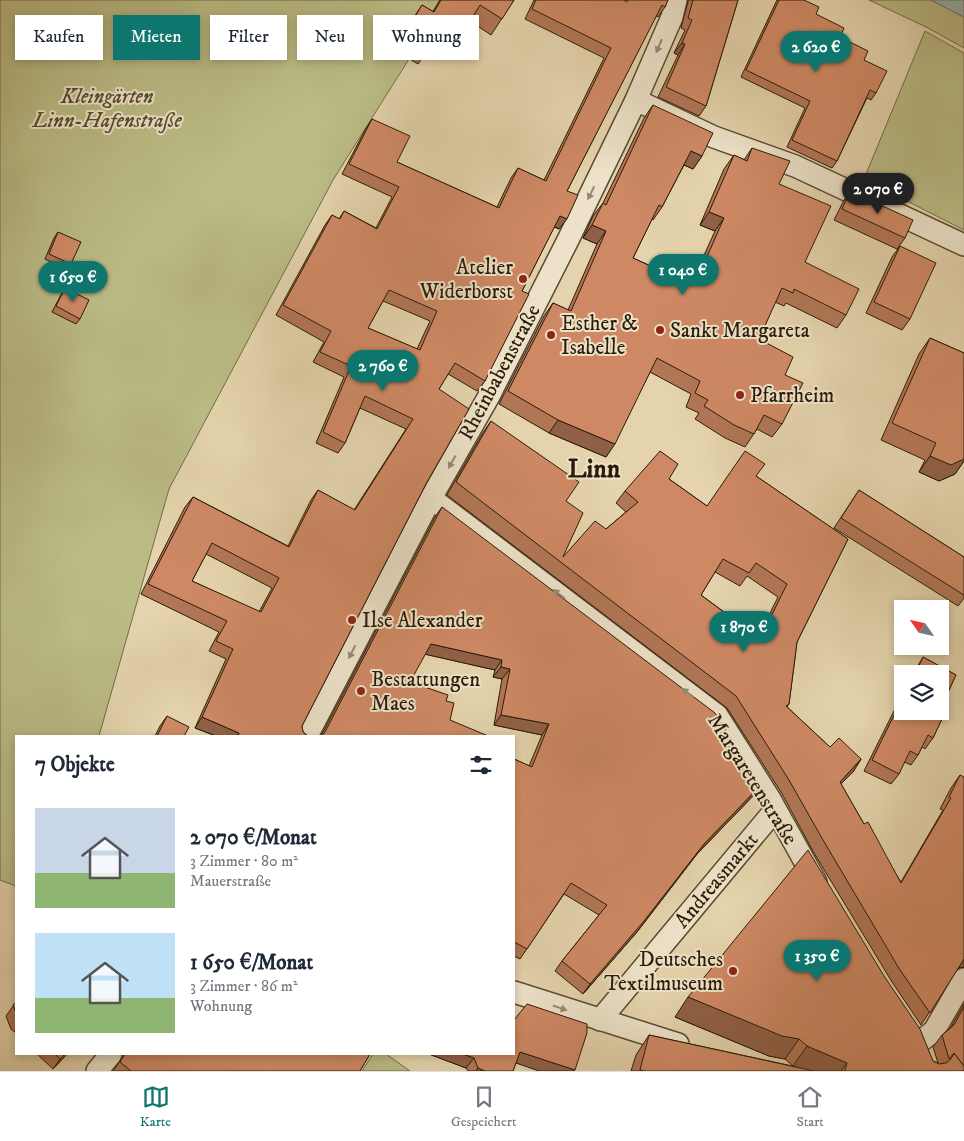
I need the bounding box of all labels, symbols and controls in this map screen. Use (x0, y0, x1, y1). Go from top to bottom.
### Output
chip: Kaufen (15, 15, 103, 60)
chip: Mieten (113, 15, 200, 60)
chip: Filter (210, 15, 287, 60)
chip: Neu (297, 15, 363, 60)
chip: Wohnung (373, 15, 479, 60)
pin: 2 620 € (770, 30, 862, 73)
text: 2 620 € (792, 37, 840, 57)
one-way arrow (655, 39, 663, 53)
park label: Kleingärten Linn-Hafenstraße (31, 84, 182, 134)
pin: 2 070 € (832, 172, 924, 215)
text: 2 070 € (853, 179, 903, 199)
one-way arrow (586, 186, 594, 200)
pin: 1 040 € (637, 254, 729, 296)
place label: Atelier Widerborst (419, 255, 513, 305)
pin: 1 650 € (27, 260, 119, 303)
text: 1 040 € (659, 260, 707, 280)
text: 1 650 € (50, 267, 97, 287)
marker: Atelier Widerborst (517, 273, 529, 285)
street label: Rheinbabenstraße (453, 300, 547, 445)
place label: Esther & Isabelle (561, 311, 638, 361)
place label: Sankt Margareta (670, 318, 810, 344)
marker: Sankt Margareta (654, 324, 666, 336)
marker: Esther & Isabelle (545, 329, 557, 341)
pin: 2 760 € (337, 350, 429, 392)
text: 2 760 € (358, 356, 408, 376)
place label: Pfarrheim (750, 383, 834, 409)
marker: Pfarrheim (734, 389, 746, 401)
district label: Linn (568, 453, 621, 486)
one-way arrow (447, 455, 456, 468)
one-way arrow (553, 589, 566, 600)
north arrow (894, 600, 949, 655)
map controls (894, 600, 949, 720)
place label: Ilse Alexander (362, 608, 483, 634)
pin: 1 870 € (698, 610, 790, 653)
marker: Ilse Alexander (346, 614, 358, 626)
text: 1 870 € (720, 617, 768, 637)
one-way arrow (348, 646, 357, 659)
button: layers (894, 665, 949, 720)
place label: Bestattungen Maes (371, 667, 480, 717)
marker: Bestattungen Maes (355, 685, 367, 697)
one-way arrow (682, 687, 695, 698)
street label: Margaretenstraße (701, 709, 803, 850)
icon: filters (467, 751, 495, 779)
text: 7 Objekte (35, 752, 115, 778)
text: 2 070 €/Monat (190, 825, 317, 851)
street label: Andreasmarkt (669, 827, 764, 934)
icon: home (75, 828, 135, 888)
text: 3 Zimmer · 80 m² (190, 851, 298, 871)
text: Mauerstraße (190, 871, 271, 891)
pin: 1 350 € (771, 940, 863, 982)
text: 1 350 € (795, 946, 839, 966)
place label: Deutsches Textilmuseum (604, 947, 723, 997)
text: 1 650 €/Monat (190, 950, 313, 976)
icon: home (75, 953, 135, 1013)
marker: Deutsches Textilmuseum (727, 965, 739, 977)
text: 3 Zimmer · 86 m² (190, 976, 298, 996)
text: Wohnung (190, 996, 252, 1016)
one-way arrow (553, 1004, 568, 1012)
tab: Karte (140, 1083, 171, 1131)
tab: Gespeichert (451, 1083, 516, 1131)
tab: Start (796, 1083, 824, 1131)

